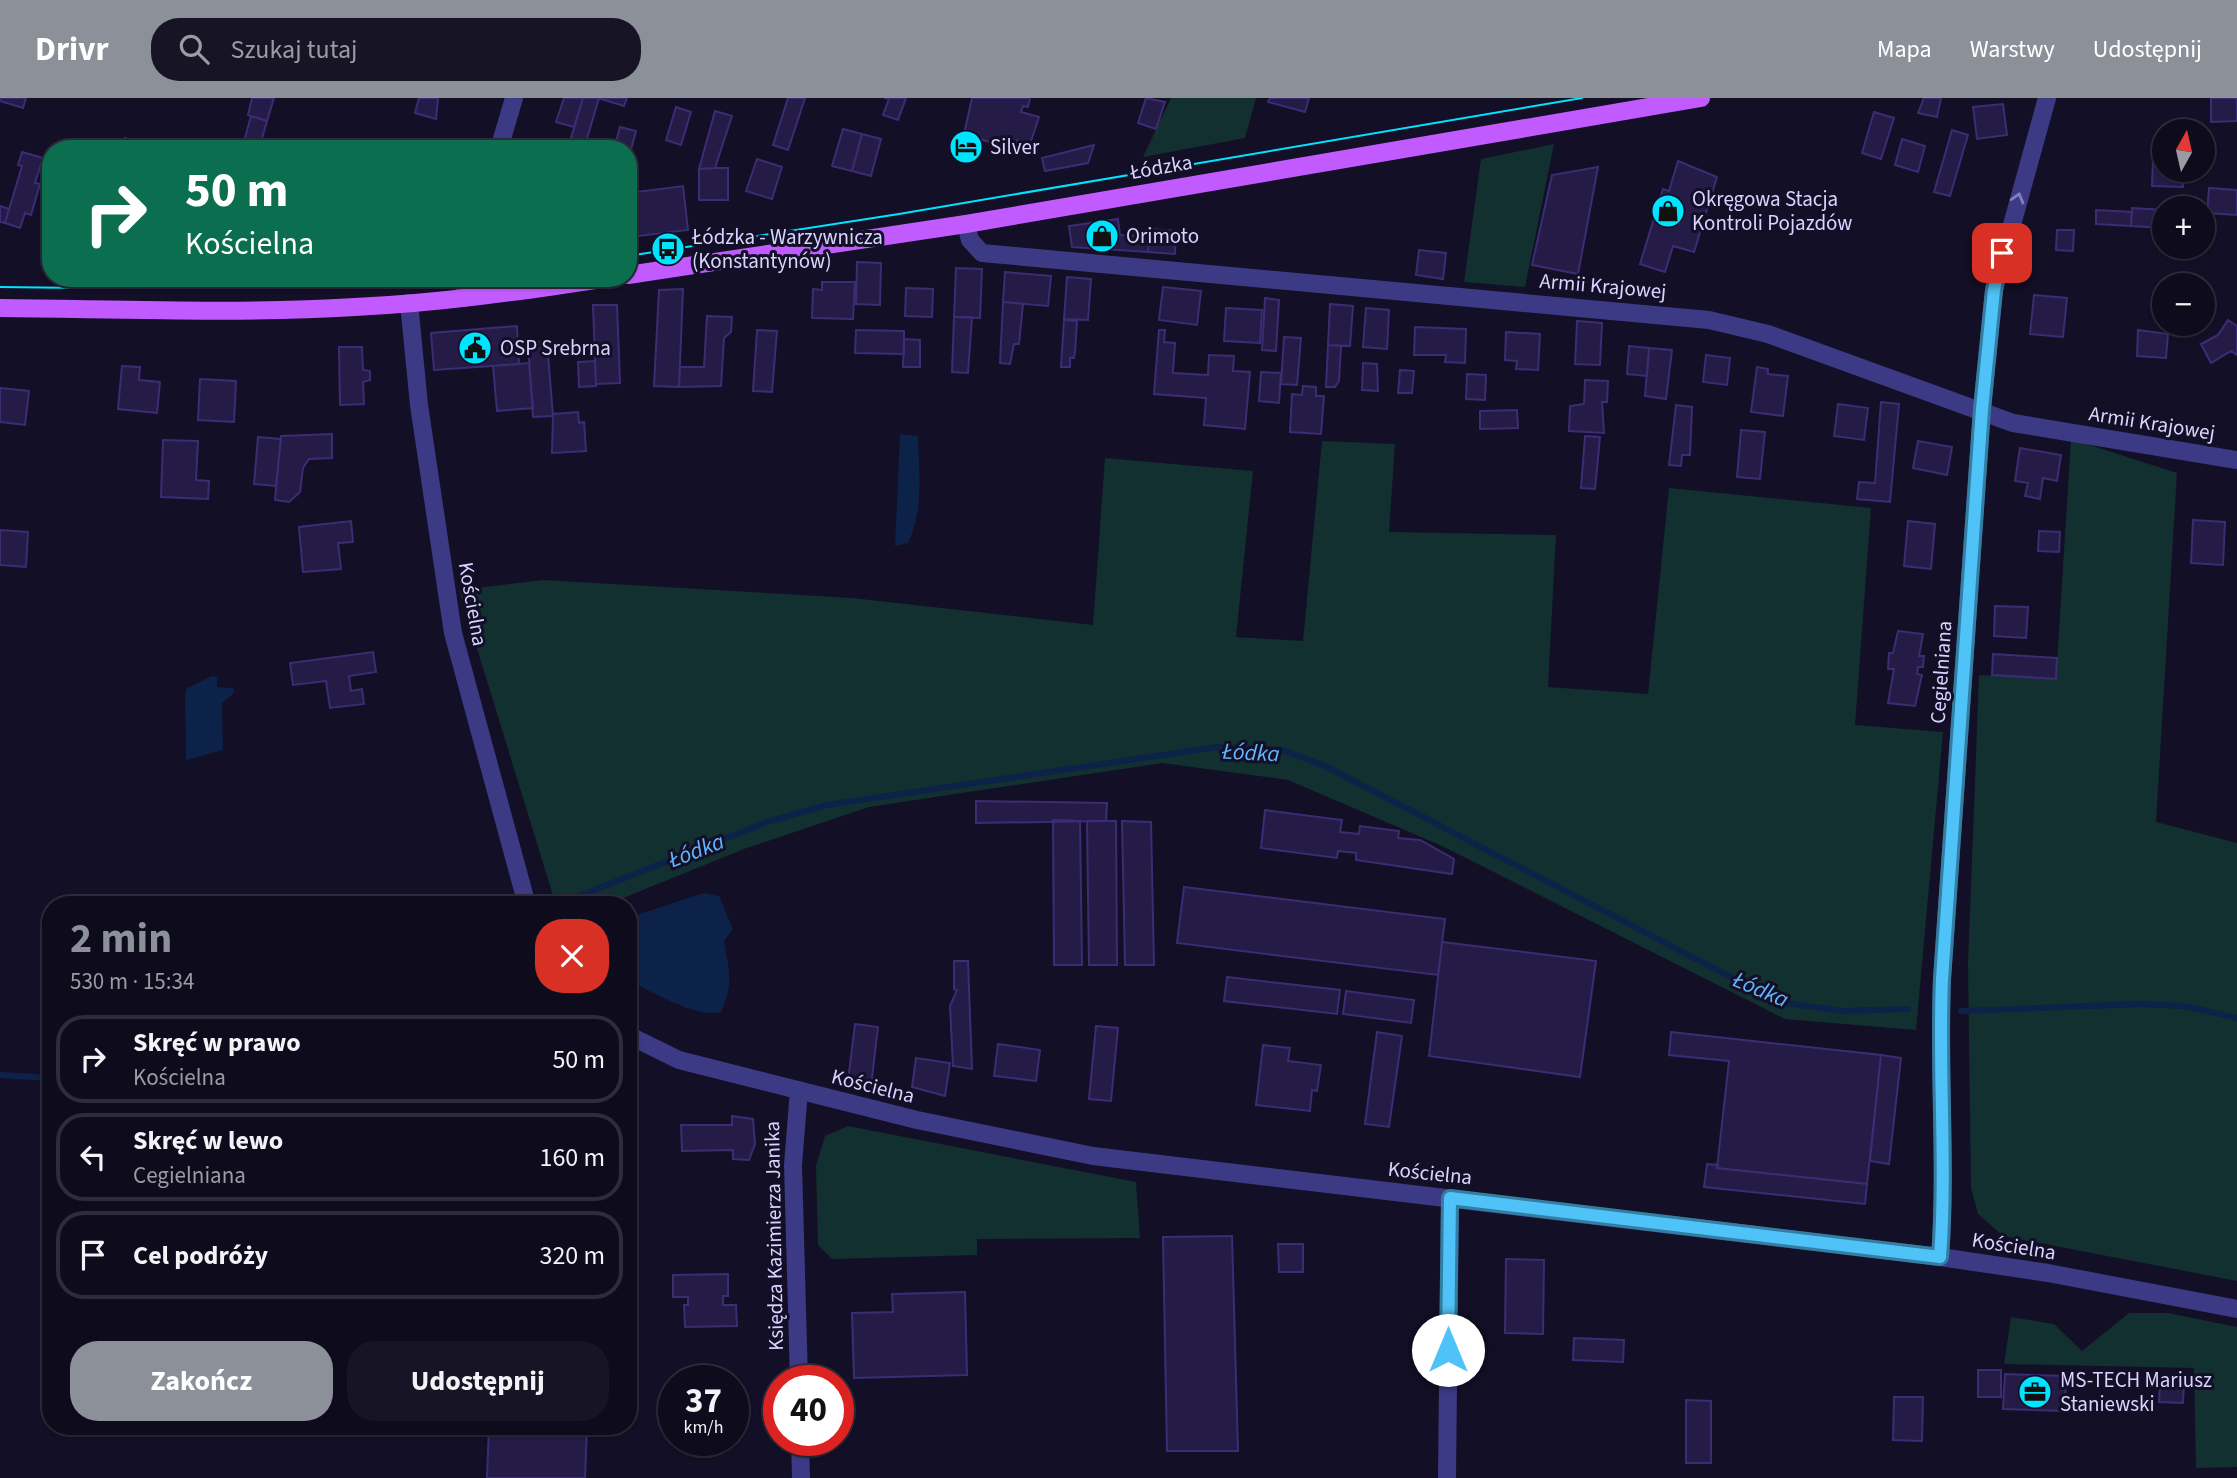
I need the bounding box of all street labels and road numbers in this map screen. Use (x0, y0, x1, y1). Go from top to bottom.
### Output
street label: Łódzka (1126, 147, 1195, 187)
street label: Armii Krajowej (1538, 266, 1668, 306)
street label: Armii Krajowej (2087, 398, 2217, 448)
street label: Kościelna (451, 560, 495, 648)
street label: Cegielniana (1922, 620, 1960, 724)
street label: Kościelna (828, 1061, 918, 1111)
street label: Księdza Kazimierza Janika (757, 1121, 791, 1351)
street label: Kościelna (1386, 1154, 1474, 1192)
street label: Kościelna (1970, 1225, 2058, 1267)

